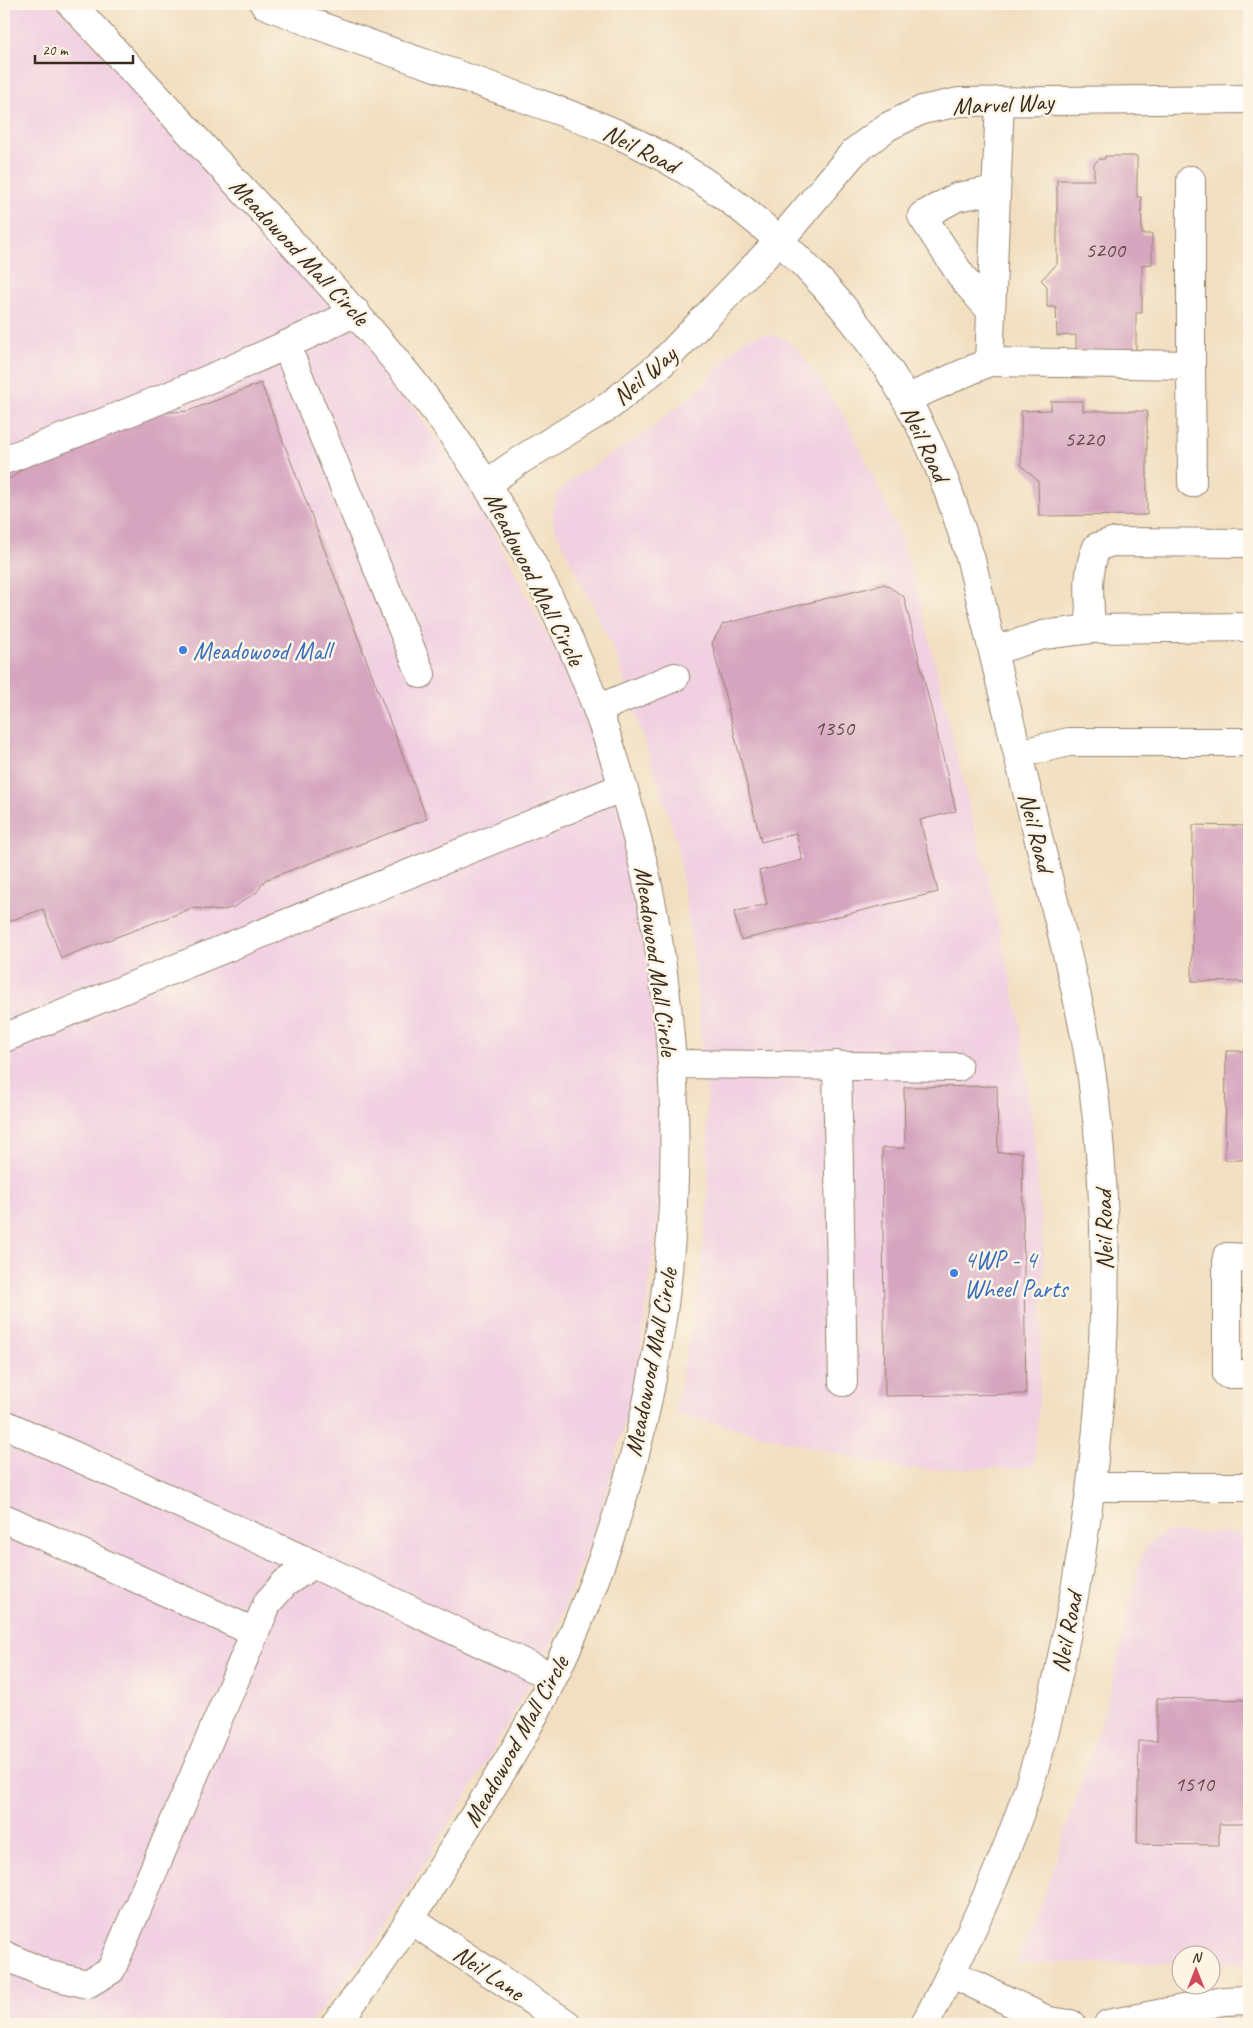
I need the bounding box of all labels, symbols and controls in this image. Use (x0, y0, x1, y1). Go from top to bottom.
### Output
scale bar (35, 32, 132, 64)
text: 20 m (42, 41, 69, 60)
street label: Marvel Way (952, 85, 1057, 123)
street label: Neil Road (597, 116, 687, 183)
street label: Meadowood Mall Circle (222, 171, 377, 334)
house number: 5200 (1085, 236, 1127, 264)
street label: Neil Way (606, 338, 685, 412)
street label: Neil Road (894, 400, 958, 490)
house number: 5220 (1064, 425, 1106, 453)
street label: Meadowood Mall Circle (477, 486, 593, 672)
place label: Meadowood Mall (193, 635, 336, 667)
marker: Meadowood Mall (177, 644, 189, 656)
house number: 1350 (814, 714, 856, 742)
street label: Neil Road (1011, 789, 1062, 879)
street label: Meadowood Mall Circle (627, 864, 685, 1060)
street label: Neil Road (1087, 1185, 1121, 1270)
place label: 4WP - 4 Wheel Parts (964, 1244, 1070, 1305)
street label: Meadowood Mall Circle (617, 1264, 685, 1459)
marker: 4WP - 4 Wheel Parts (948, 1267, 960, 1279)
street label: Neil Road (1044, 1586, 1091, 1675)
street label: Meadowood Mall Circle (456, 1649, 577, 1833)
house number: 1510 (1174, 1770, 1216, 1798)
street label: Neil Lane (447, 1938, 532, 2009)
north arrow (1170, 1946, 1220, 1996)
text: N (1192, 1949, 1203, 1966)

